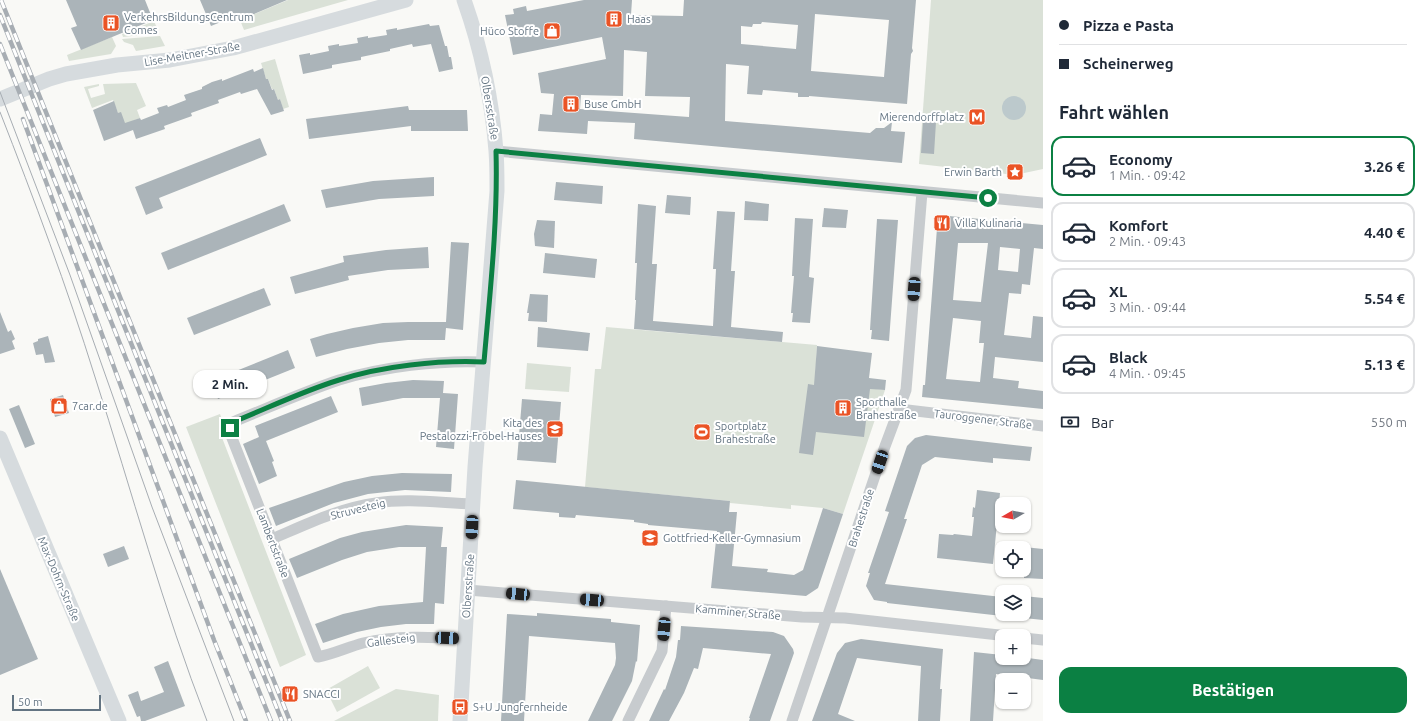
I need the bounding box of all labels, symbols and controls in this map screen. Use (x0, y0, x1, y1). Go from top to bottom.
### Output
building icon: Haas (604, 9, 624, 29)
place label: VerkehrsBildungsCentrum Comes (124, 11, 253, 36)
building icon: VerkehrsBildungsCentrum Comes (101, 13, 121, 33)
place label: Haas (627, 13, 651, 25)
text: Pizza e Pasta (1083, 17, 1174, 34)
shop icon: Hüco Stoffe (542, 21, 562, 41)
place label: Hüco Stoffe (480, 25, 539, 37)
street label: Lise-Meitner-Straße (143, 40, 241, 68)
text: Scheinerweg (1083, 55, 1174, 72)
street label: Olbersstraße (479, 75, 501, 141)
building icon: Buse GmbH (561, 94, 581, 114)
place label: Buse GmbH (584, 98, 642, 110)
text: Fahrt wählen (1059, 102, 1169, 122)
metro station icon: Mierendorffplatz (967, 107, 987, 127)
place label: Mierendorffplatz (879, 111, 964, 123)
icon: car (1061, 148, 1097, 184)
text: Economy (1109, 151, 1173, 168)
text: 3.26 € (1364, 158, 1405, 175)
place icon: Erwin Barth (1005, 162, 1025, 182)
place label: Erwin Barth (944, 166, 1002, 178)
text: 1 Min. · 09:42 (1109, 168, 1186, 182)
route start (979, 189, 997, 207)
restaurant icon: Villa Kulinaria (932, 213, 952, 233)
icon: car (1061, 214, 1097, 250)
place label: Villa Kulinaria (955, 217, 1022, 229)
text: Komfort (1109, 217, 1168, 234)
text: 4.40 € (1364, 224, 1405, 241)
text: 2 Min. · 09:43 (1109, 234, 1186, 248)
car (907, 277, 921, 301)
icon: car (1061, 280, 1097, 316)
text: XL (1109, 283, 1127, 300)
text: 5.54 € (1364, 290, 1405, 307)
text: 3 Min. · 09:44 (1109, 300, 1186, 314)
icon: car (1061, 346, 1097, 382)
text: Black (1109, 349, 1148, 366)
text: 5.13 € (1364, 356, 1405, 373)
text: 4 Min. · 09:45 (1109, 366, 1186, 380)
callout: 2 Min. (193, 370, 267, 398)
text: 2 Min. (212, 377, 248, 391)
shop icon: 7car.de (49, 396, 69, 416)
place label: Sporthalle Brahestraße (856, 396, 917, 421)
building icon: Sporthalle Brahestraße (833, 398, 853, 418)
place label: 7car.de (72, 400, 108, 412)
street label: Tauroggener Straße (933, 407, 1033, 431)
icon: cash (1059, 411, 1081, 433)
text: Bar (1091, 414, 1114, 431)
text: 550 m (1371, 415, 1407, 429)
place label: Kita des Pestalozzi-Fröbel-Hauses (420, 417, 542, 442)
route end (221, 419, 239, 437)
school or university icon: Kita des Pestalozzi-Fröbel-Hauses (545, 419, 565, 439)
place label: Sportplatz Brahestraße (715, 420, 776, 445)
sports icon: Sportplatz Brahestraße (692, 422, 712, 442)
car (870, 449, 890, 475)
street label: Brahestraße (846, 487, 876, 549)
street label: Struvesteig (329, 496, 387, 522)
north arrow (995, 497, 1031, 533)
map controls (995, 497, 1031, 709)
street label: Lambertstraße (254, 507, 292, 579)
car (465, 515, 479, 539)
school or university icon: Gottfried-Keller-Gymnasium (640, 528, 660, 548)
place label: Gottfried-Keller-Gymnasium (663, 532, 801, 544)
street label: Max-Dohrn-Straße (36, 535, 82, 623)
button: locate (995, 541, 1031, 577)
street label: Olbersstraße (460, 553, 476, 619)
button: layers (995, 585, 1031, 621)
car (506, 587, 530, 601)
car (580, 593, 604, 607)
street label: Kamminer Straße (695, 602, 781, 622)
car (657, 617, 671, 641)
button: + (995, 629, 1031, 665)
street label: Gallesteig (366, 631, 416, 649)
car (435, 631, 459, 645)
button: Bestätigen (1059, 667, 1407, 713)
button: − (995, 673, 1031, 709)
restaurant icon: SNACCI (280, 684, 300, 704)
place label: SNACCI (303, 688, 340, 700)
scale bar (12, 693, 101, 712)
text: 50 m (18, 696, 42, 708)
bus stop icon: S+U Jungfernheide (450, 697, 470, 717)
place label: S+U Jungfernheide (473, 701, 568, 713)

